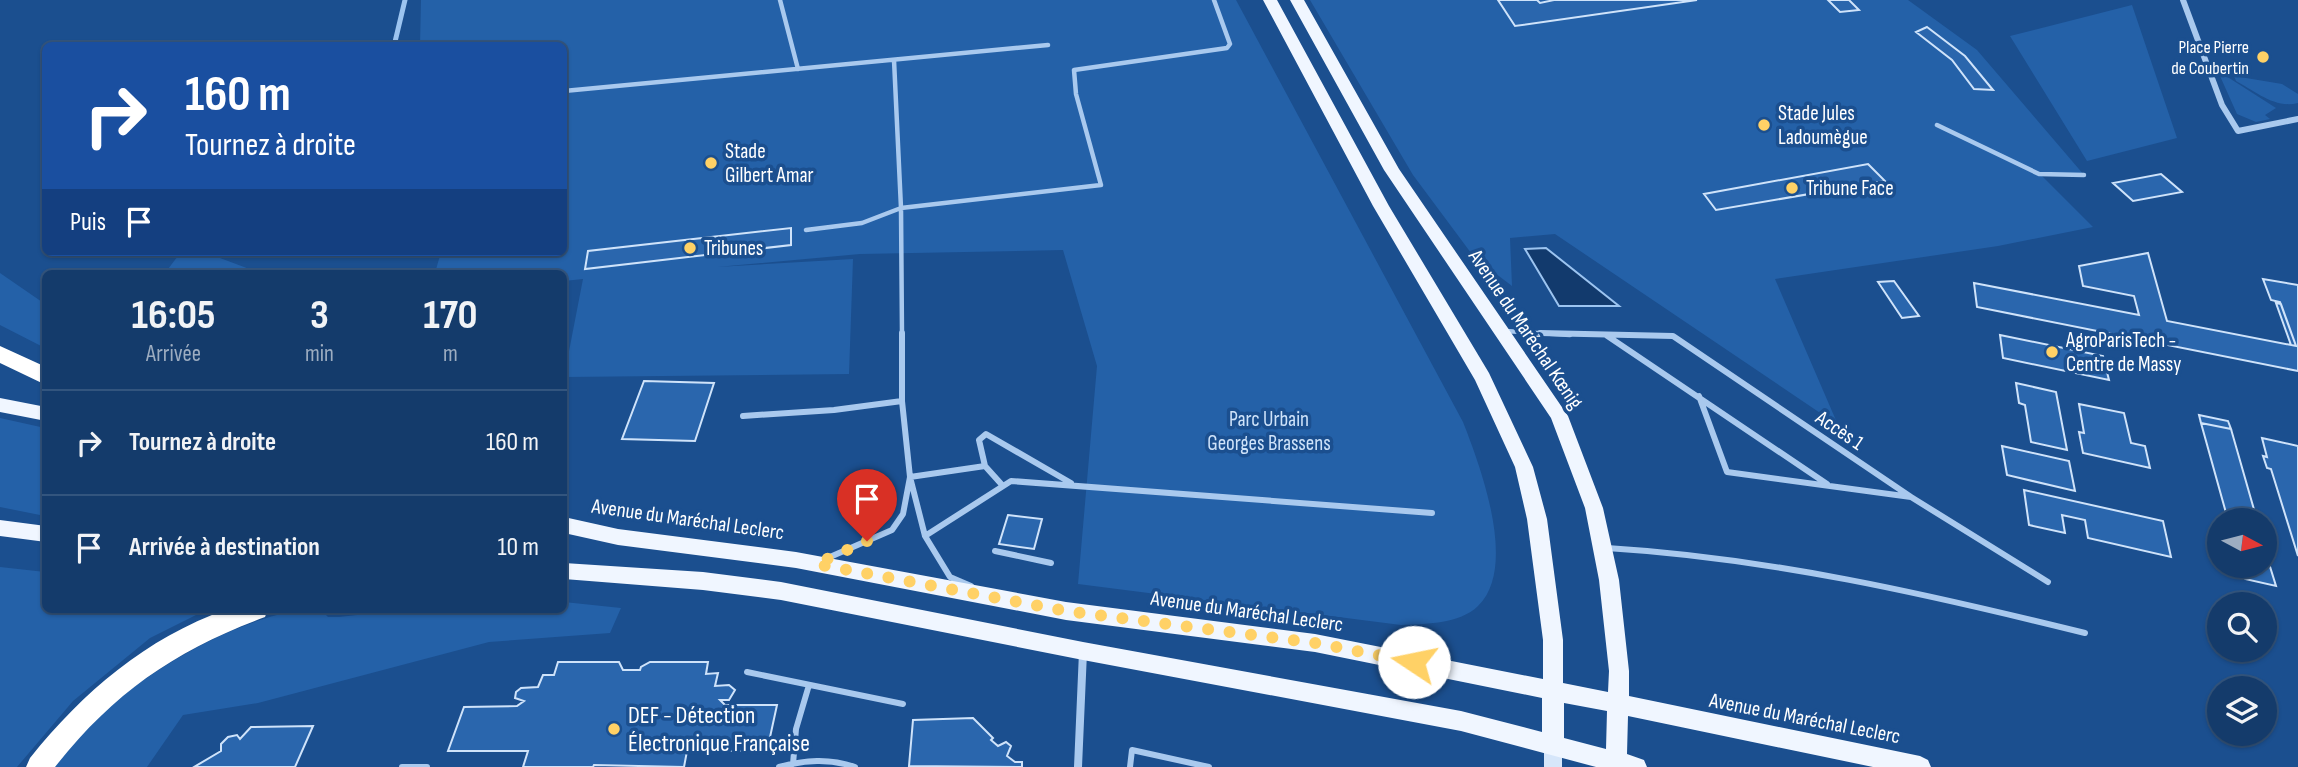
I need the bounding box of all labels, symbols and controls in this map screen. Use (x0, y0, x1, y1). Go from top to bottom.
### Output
place label: Place Pierre de Coubertin (2171, 37, 2249, 79)
marker: Place Pierre de Coubertin (2255, 49, 2271, 65)
text: 160 m (185, 66, 291, 125)
icon: right (70, 70, 161, 161)
place label: Stade Jules Ladoumègue (1778, 101, 1868, 150)
marker: Stade Jules Ladoumègue (1756, 117, 1772, 133)
text: Tournez à droite (185, 126, 356, 165)
place label: Stade Gilbert Amar (725, 139, 814, 188)
marker: Stade Gilbert Amar (703, 155, 719, 171)
place label: Tribune Face (1806, 176, 1894, 201)
marker: Tribune Face (1784, 180, 1800, 196)
icon: arrive (120, 203, 158, 241)
text: Puis (70, 207, 106, 238)
place label: Tribunes (704, 236, 763, 261)
marker: Tribunes (682, 240, 698, 256)
street label: Avenue du Maréchal Kœnig (1462, 244, 1588, 414)
text: 16:05 (131, 290, 216, 341)
text: 3 (310, 290, 329, 341)
text: 170 (423, 290, 478, 341)
place label: AgroParisTech - Centre de Massy (2065, 328, 2181, 377)
text: Arrivée (146, 340, 201, 368)
text: min (305, 340, 334, 368)
text: m (443, 340, 458, 368)
marker: AgroParisTech - Centre de Massy (2044, 344, 2060, 360)
street label: Accès 1 (1810, 405, 1869, 456)
park label: Parc Urbain Georges Brassens (1207, 407, 1331, 456)
icon: right (70, 424, 108, 462)
text: Tournez à droite (129, 427, 276, 458)
text: 160 m (486, 427, 539, 458)
pin (837, 469, 897, 541)
icon: arrive (848, 480, 886, 518)
street label: Avenue du Maréchal Leclerc (589, 493, 786, 545)
north arrow (2207, 508, 2277, 578)
map controls (2207, 508, 2277, 746)
icon: arrive (70, 529, 108, 567)
text: Arrivée à destination (129, 532, 320, 563)
text: 10 m (497, 532, 539, 563)
street label: Avenue du Maréchal Leclerc (1148, 585, 1345, 637)
button: search (2207, 592, 2277, 662)
position arrow (1377, 625, 1451, 699)
button: layers (2207, 676, 2277, 746)
street label: Avenue du Maréchal Leclerc (1706, 688, 1902, 749)
place label: DEF - Détection Électronique Française (628, 701, 810, 758)
marker: DEF - Détection Électronique Française (606, 721, 622, 737)

